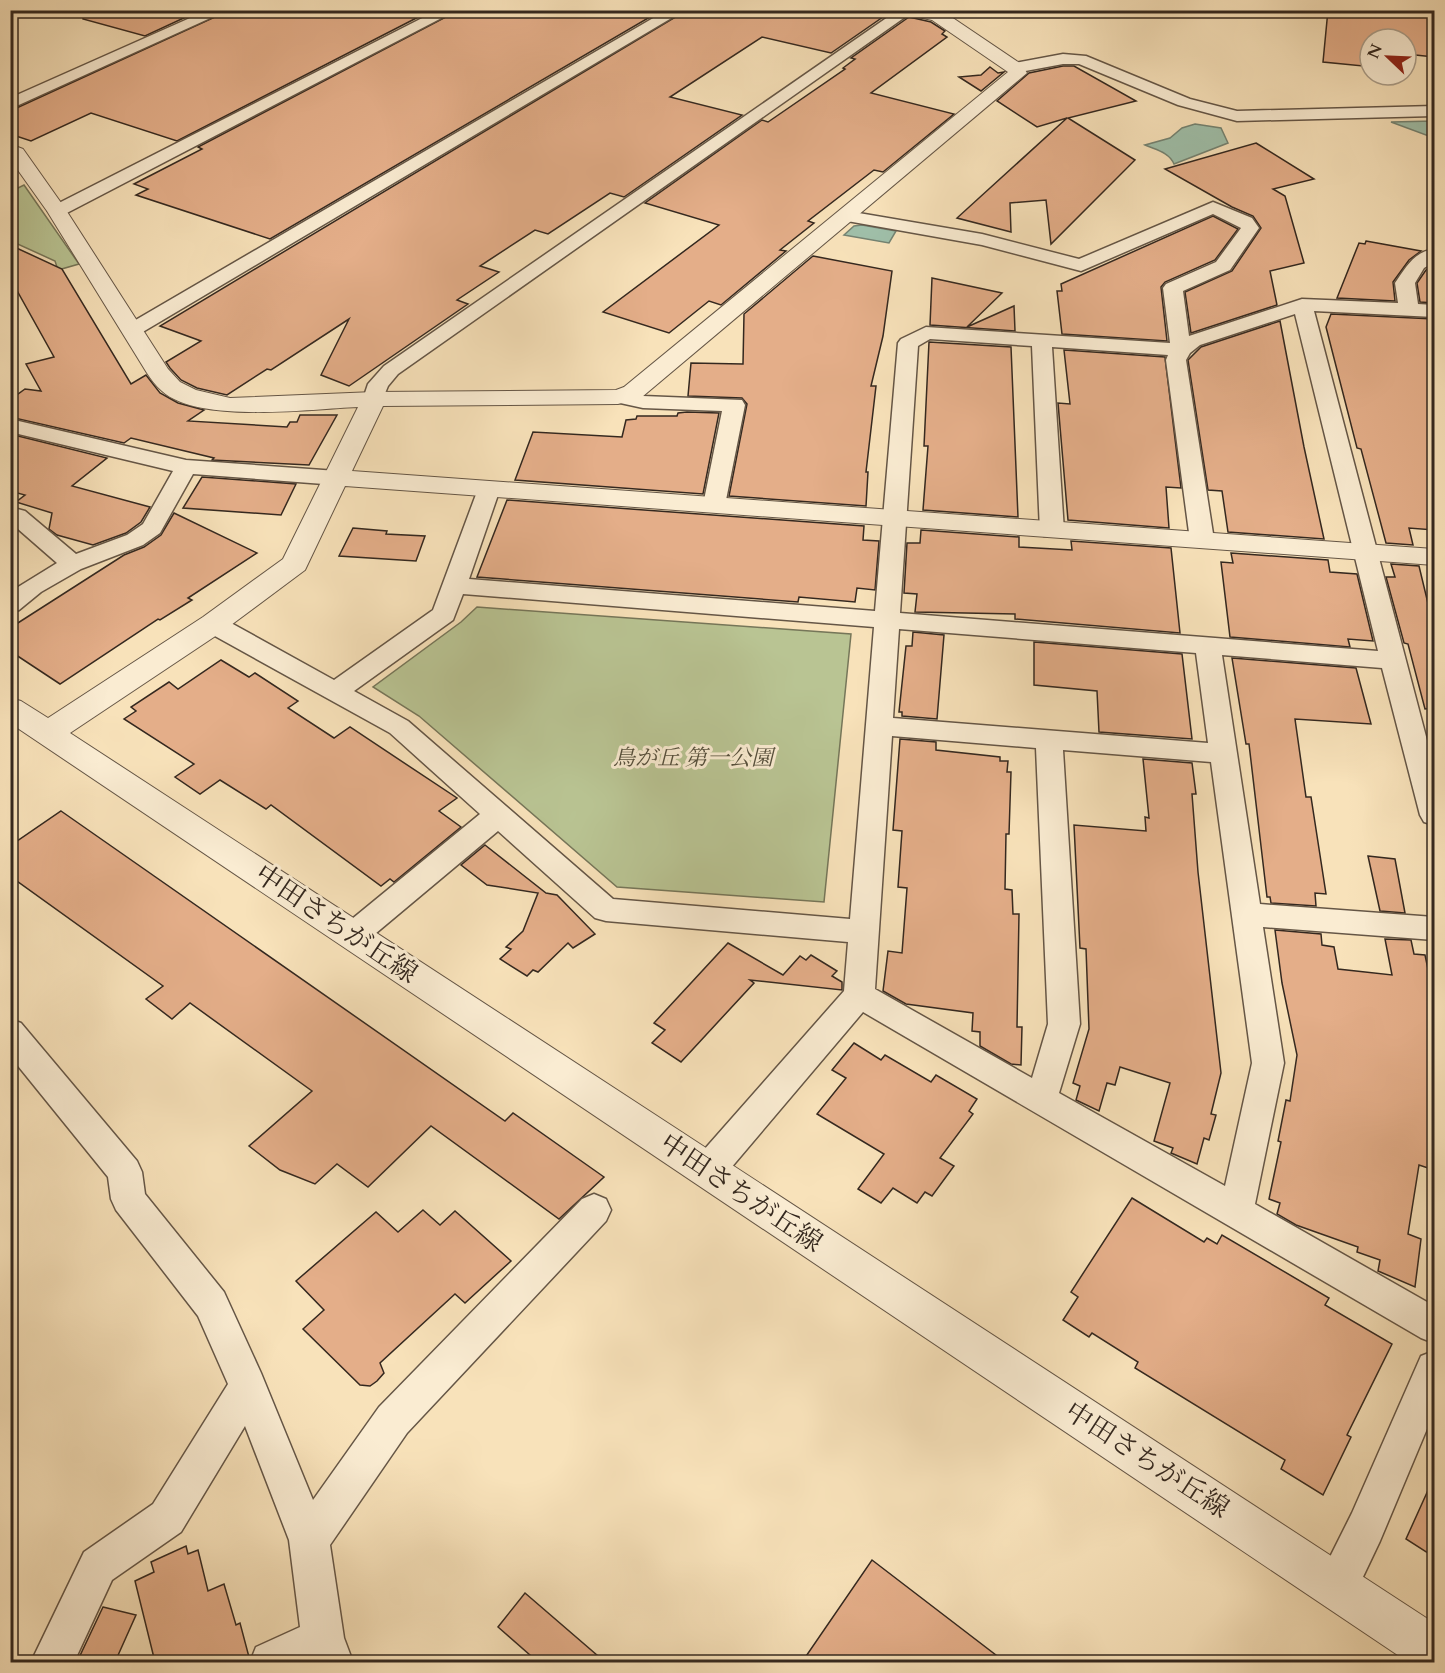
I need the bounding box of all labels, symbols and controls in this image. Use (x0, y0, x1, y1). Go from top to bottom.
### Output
north arrow (1358, 27, 1418, 87)
text: N (1362, 41, 1388, 62)
park label: 鳥が丘 第一公園 (613, 743, 776, 773)
street label: 中田さちが丘線 (247, 856, 425, 992)
street label: 中田さちが丘線 (652, 1125, 830, 1261)
street label: 中田さちが丘線 (1058, 1393, 1236, 1527)

